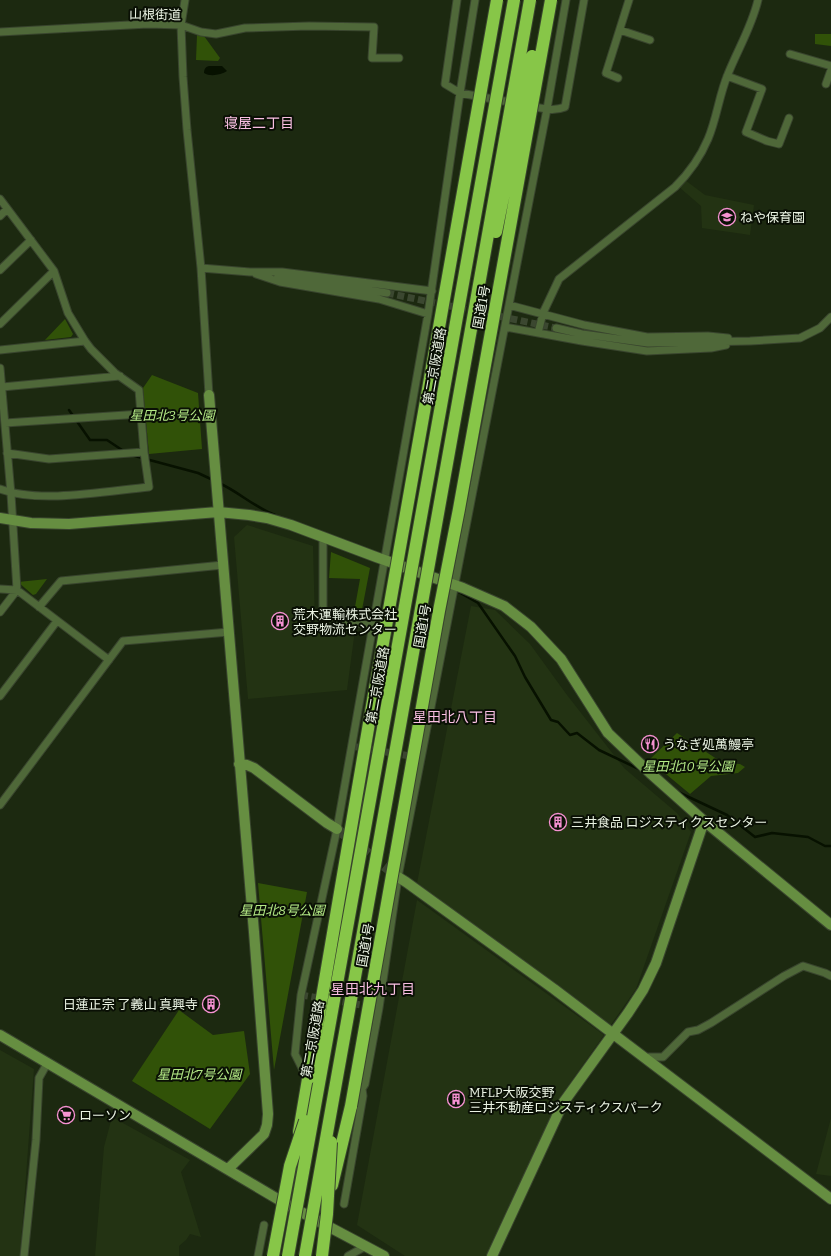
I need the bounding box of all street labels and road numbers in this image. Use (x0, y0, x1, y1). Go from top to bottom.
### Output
street label: 山根街道 (129, 7, 181, 22)
street label: 国道1号 (470, 284, 493, 330)
street label: 第二京阪道路 (420, 326, 449, 406)
street label: 国道1号 (411, 603, 434, 649)
street label: 第二京阪道路 (363, 645, 392, 725)
street label: 国道1号 (354, 922, 377, 968)
street label: 第二京阪道路 (298, 999, 327, 1079)

